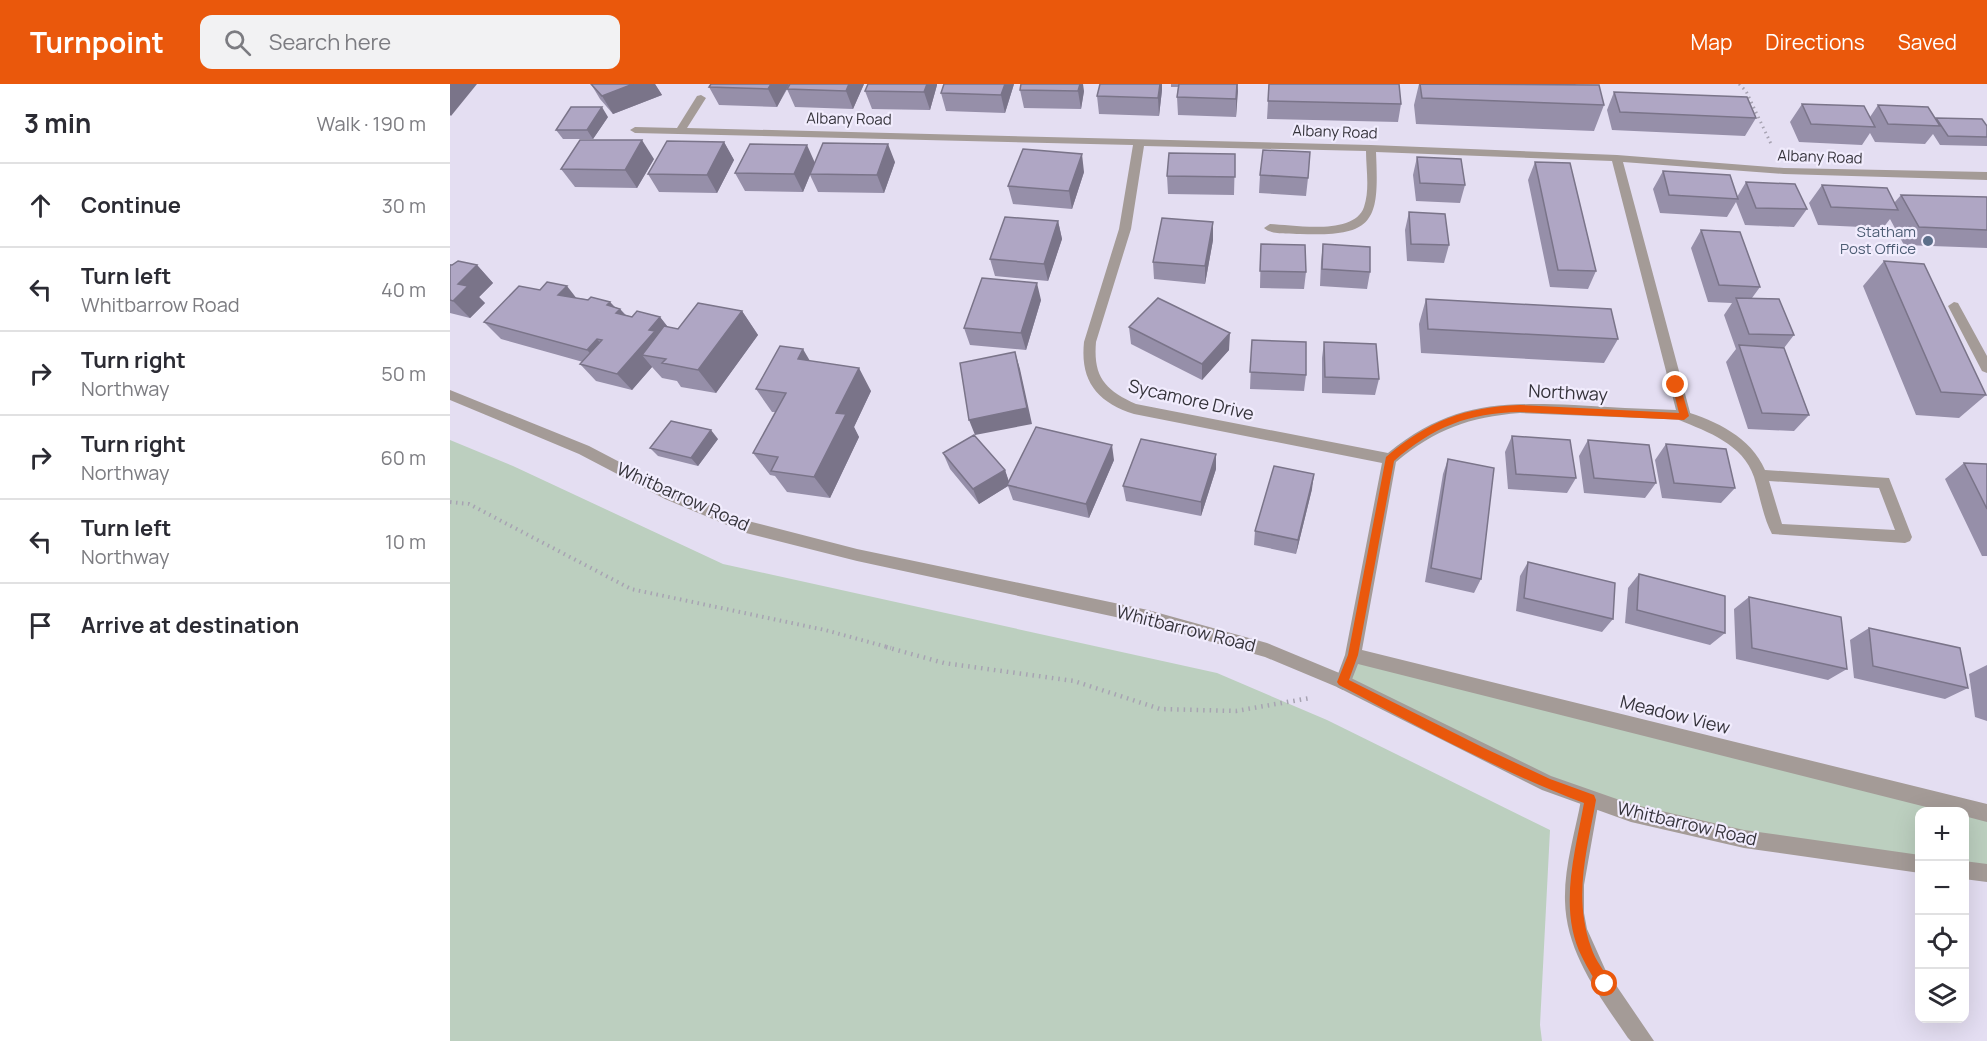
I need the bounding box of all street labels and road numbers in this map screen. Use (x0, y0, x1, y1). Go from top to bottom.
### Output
street label: Albany Road (806, 107, 892, 130)
street label: Albany Road (1292, 120, 1378, 143)
street label: Albany Road (1777, 145, 1863, 168)
street label: Sycamore Drive (1126, 373, 1256, 425)
street label: Northway (1528, 378, 1609, 406)
street label: Whitbarrow Road (613, 456, 753, 536)
street label: Whitbarrow Road (1114, 599, 1258, 657)
street label: Meadow View (1618, 689, 1733, 739)
street label: Whitbarrow Road (1615, 795, 1759, 851)

